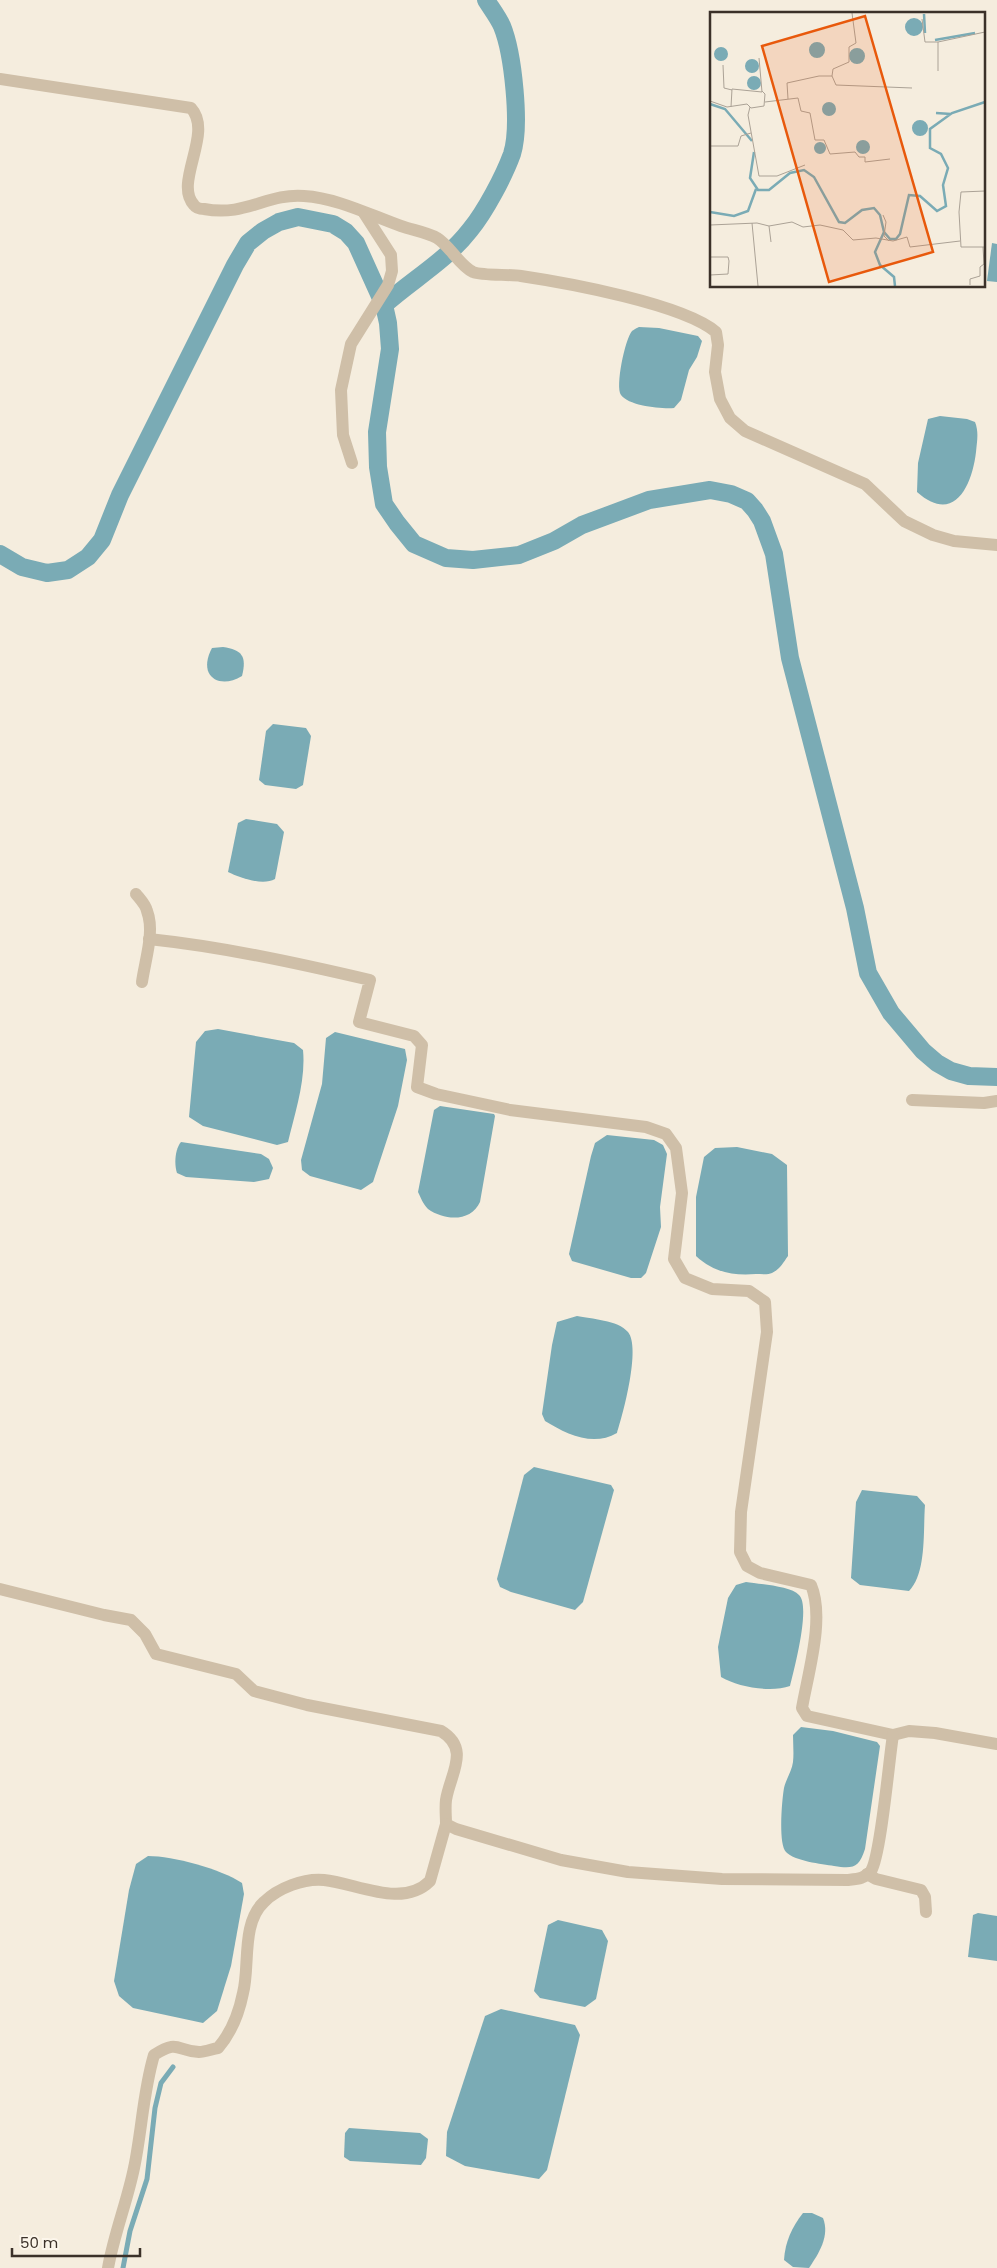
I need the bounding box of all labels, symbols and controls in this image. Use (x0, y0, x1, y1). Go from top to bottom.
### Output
inset map (710, 12, 984, 288)
scale bar (12, 2226, 140, 2258)
text: 50 m (20, 2232, 58, 2253)

